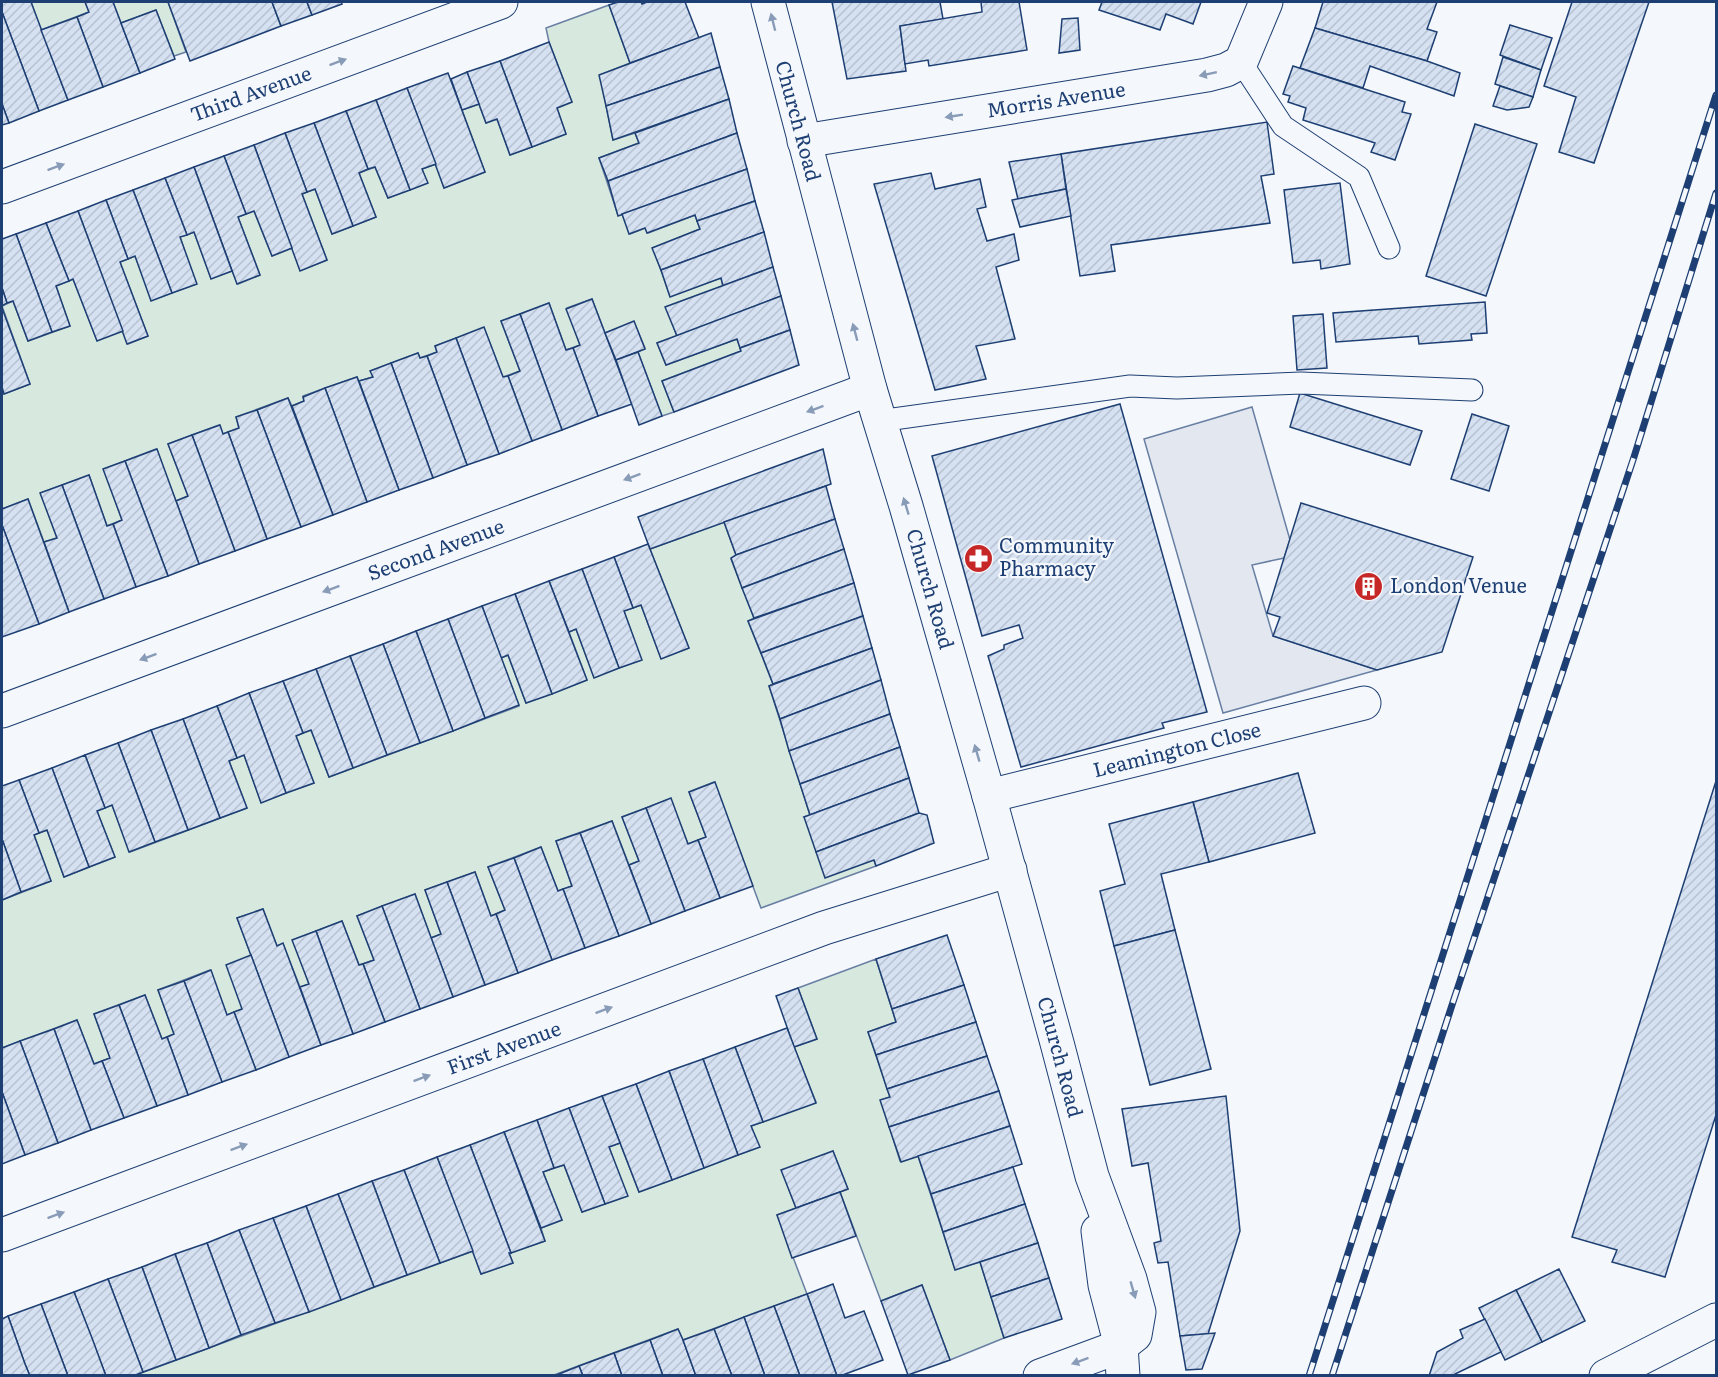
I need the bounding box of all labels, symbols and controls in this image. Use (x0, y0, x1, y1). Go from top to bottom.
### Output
one-way arrow (767, 13, 777, 31)
street label: Third Avenue (185, 56, 315, 128)
one-way arrow (329, 57, 347, 67)
street label: Church Road (769, 57, 830, 184)
one-way arrow (1199, 70, 1218, 79)
street label: Morris Avenue (984, 72, 1127, 124)
one-way arrow (944, 112, 963, 121)
one-way arrow (48, 161, 66, 171)
one-way arrow (849, 323, 859, 342)
one-way arrow (806, 405, 824, 415)
one-way arrow (623, 473, 641, 482)
one-way arrow (901, 496, 910, 514)
street label: Second Avenue (363, 510, 508, 587)
street label: Church Road (900, 525, 963, 652)
place label: Community Pharmacy (999, 529, 1115, 582)
pharmacy icon: Community Pharmacy (962, 542, 994, 574)
place label: London Venue (1390, 569, 1527, 599)
building icon: London Venue (1353, 570, 1385, 602)
one-way arrow (322, 584, 340, 594)
one-way arrow (139, 652, 157, 662)
street label: Leamington Close (1089, 713, 1264, 783)
one-way arrow (972, 744, 981, 762)
street label: Church Road (1031, 993, 1092, 1120)
one-way arrow (596, 1005, 614, 1015)
street label: First Avenue (442, 1012, 565, 1081)
one-way arrow (413, 1073, 431, 1083)
one-way arrow (230, 1141, 248, 1151)
one-way arrow (47, 1209, 65, 1219)
one-way arrow (1129, 1281, 1138, 1299)
one-way arrow (1071, 1356, 1089, 1366)

